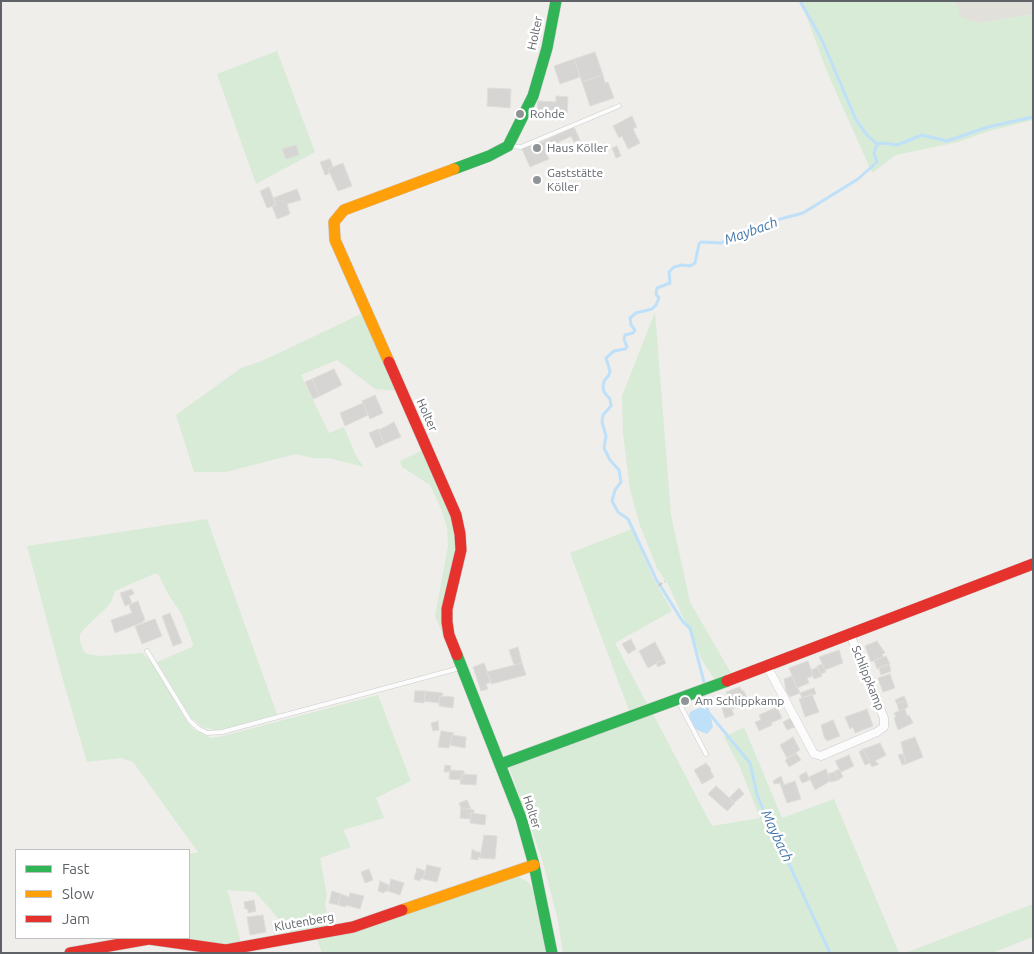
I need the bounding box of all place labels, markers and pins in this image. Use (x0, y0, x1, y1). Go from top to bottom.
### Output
place label: Rohde (530, 107, 565, 121)
marker: Rohde (514, 108, 526, 120)
place label: Haus Köller (547, 141, 608, 155)
marker: Haus Köller (531, 142, 543, 154)
place label: Gaststätte Köller (547, 166, 603, 194)
marker: Gaststätte Köller (531, 174, 543, 186)
place label: Am Schlippkamp (695, 694, 784, 708)
marker: Am Schlippkamp (679, 695, 691, 707)

